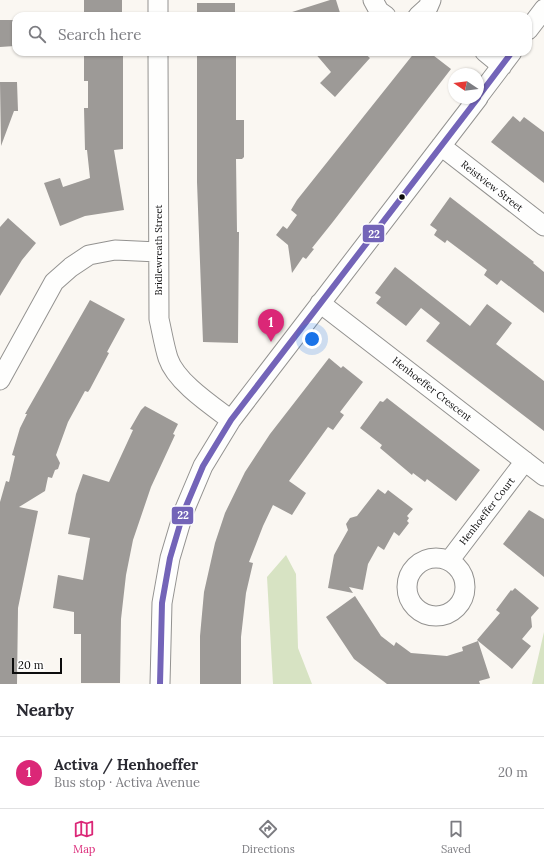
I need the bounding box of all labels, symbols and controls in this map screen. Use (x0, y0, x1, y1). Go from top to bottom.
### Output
search box (12, 12, 532, 56)
icon: search (26, 23, 48, 45)
text: Search here (58, 25, 141, 44)
north arrow (448, 68, 484, 104)
street label: Reistview Street (458, 158, 526, 214)
unlabelled marker (397, 192, 407, 202)
street label: Bridlewreath Street (152, 204, 165, 295)
line badge: 22 (362, 224, 385, 243)
text: 22 (368, 227, 380, 241)
pin: 1 (258, 309, 284, 342)
your location (302, 329, 322, 349)
street label: Henhoeffer Crescent (390, 354, 474, 424)
street label: Henhoeffer Court (456, 474, 518, 548)
line badge: 22 (171, 506, 194, 525)
text: 22 (177, 508, 189, 522)
scale bar (12, 656, 62, 675)
text: 20 m (18, 658, 43, 672)
text: Nearby (16, 699, 74, 721)
text: Activa / Henhoeffer (54, 755, 198, 774)
text: 1 (26, 764, 32, 781)
text: 20 m (498, 764, 528, 781)
text: Bus stop · Activa Avenue (54, 774, 200, 791)
tab: Map (73, 818, 95, 856)
tab: Directions (242, 818, 295, 856)
tab: Saved (441, 818, 471, 856)

